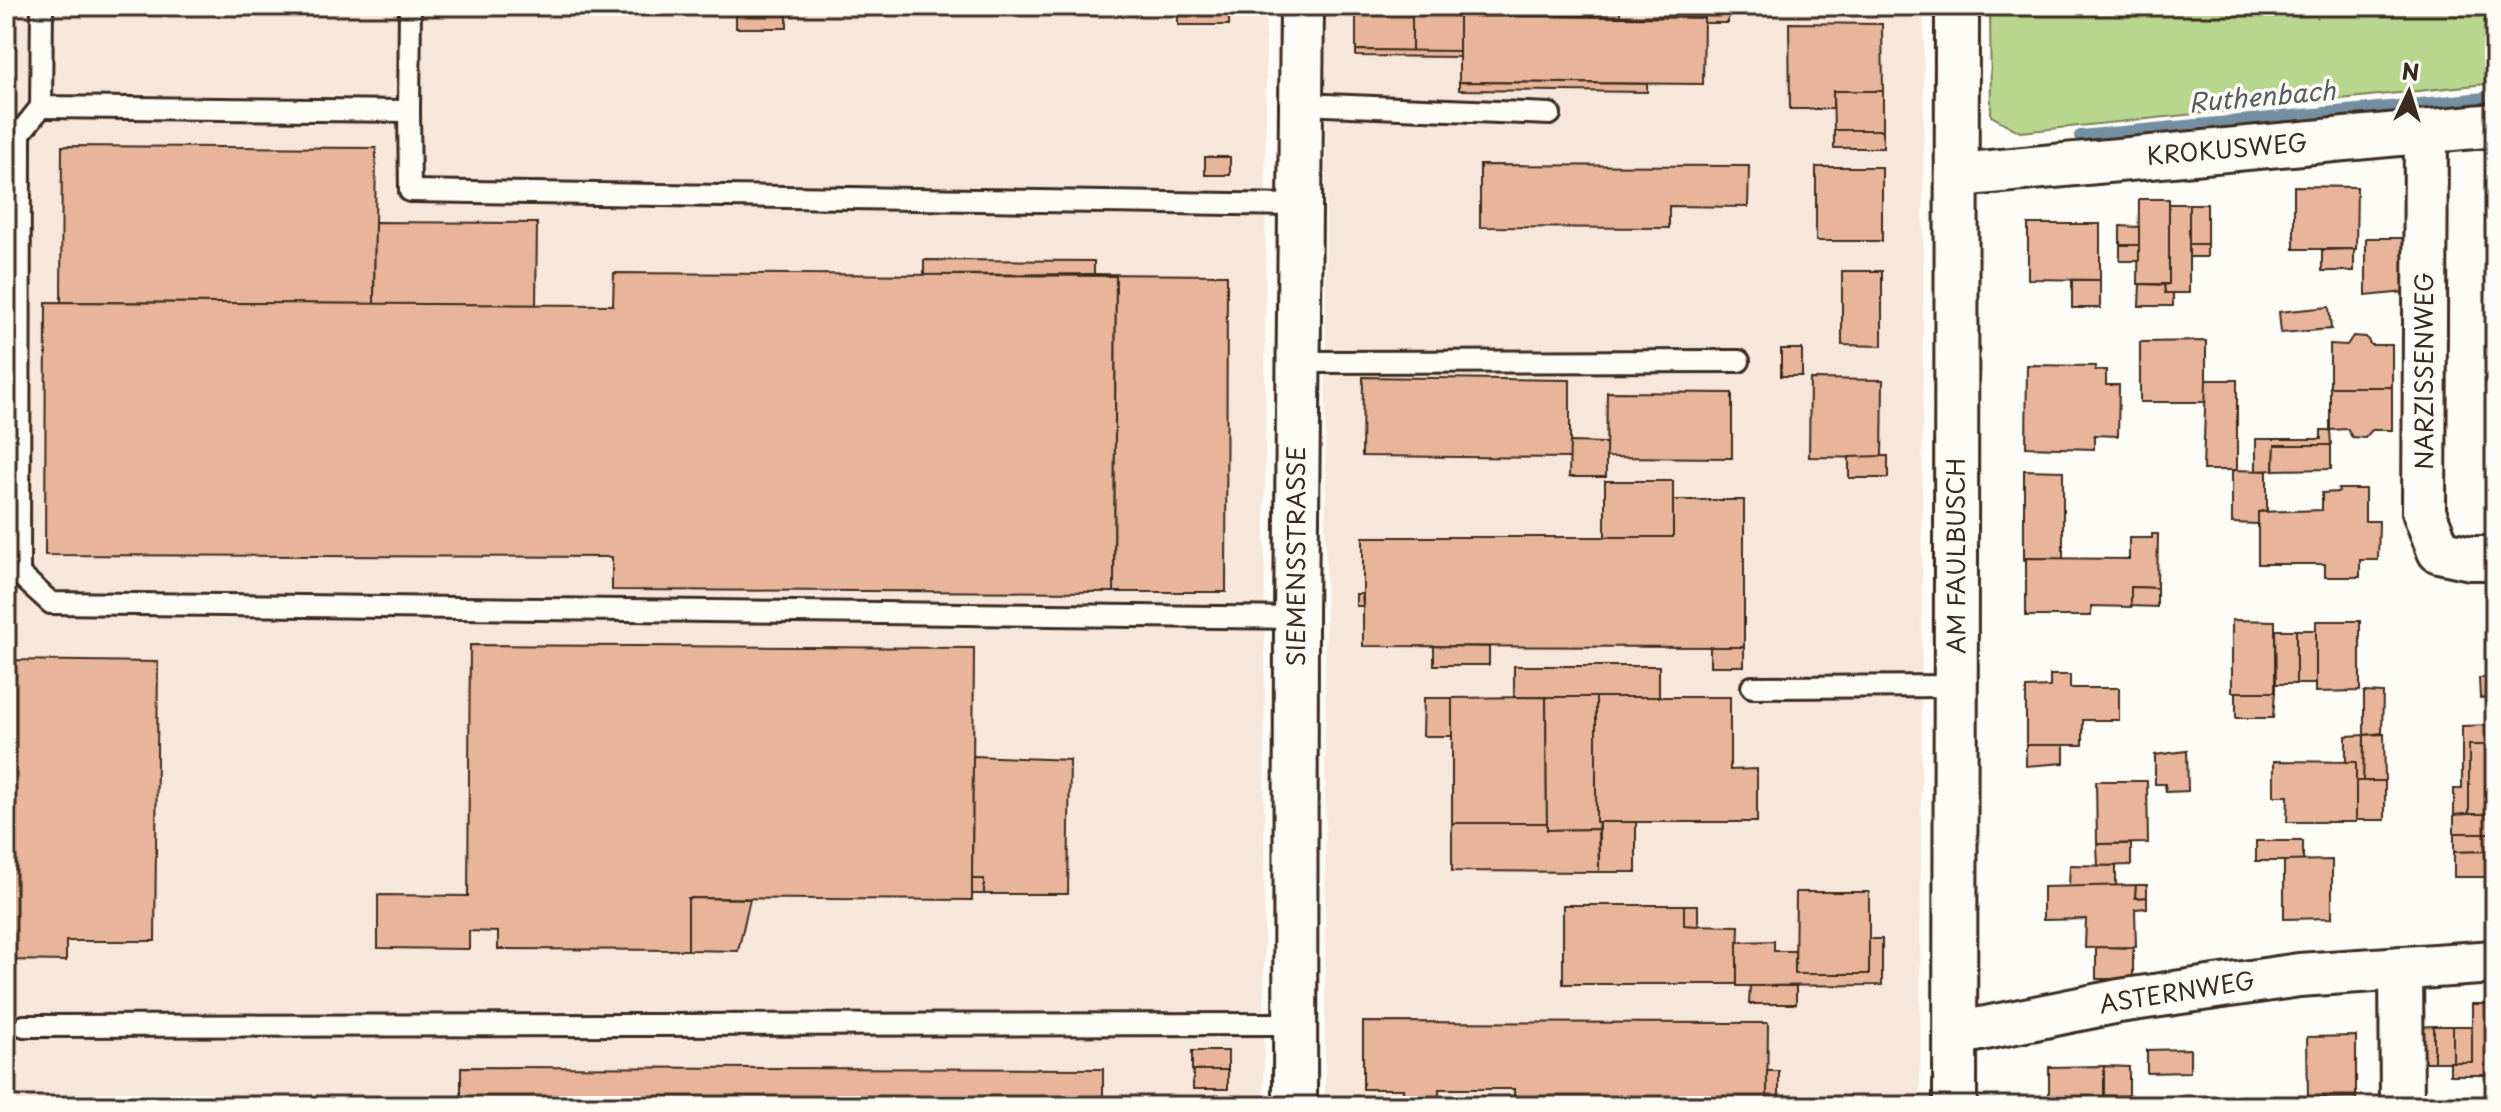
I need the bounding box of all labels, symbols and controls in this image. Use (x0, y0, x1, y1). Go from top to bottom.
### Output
north arrow (2369, 52, 2449, 132)
text: N (2401, 53, 2420, 88)
water label: Ruthenbach (2187, 70, 2338, 121)
street label: KROKUSWEG (2145, 123, 2309, 173)
street label: NARZISSENWEG (2405, 272, 2441, 470)
street label: SIEMENSSTRASSE (1277, 446, 1313, 666)
street label: AM FAULBUSCH (1937, 458, 1973, 654)
street label: ASTERNWEG (2096, 961, 2257, 1021)

